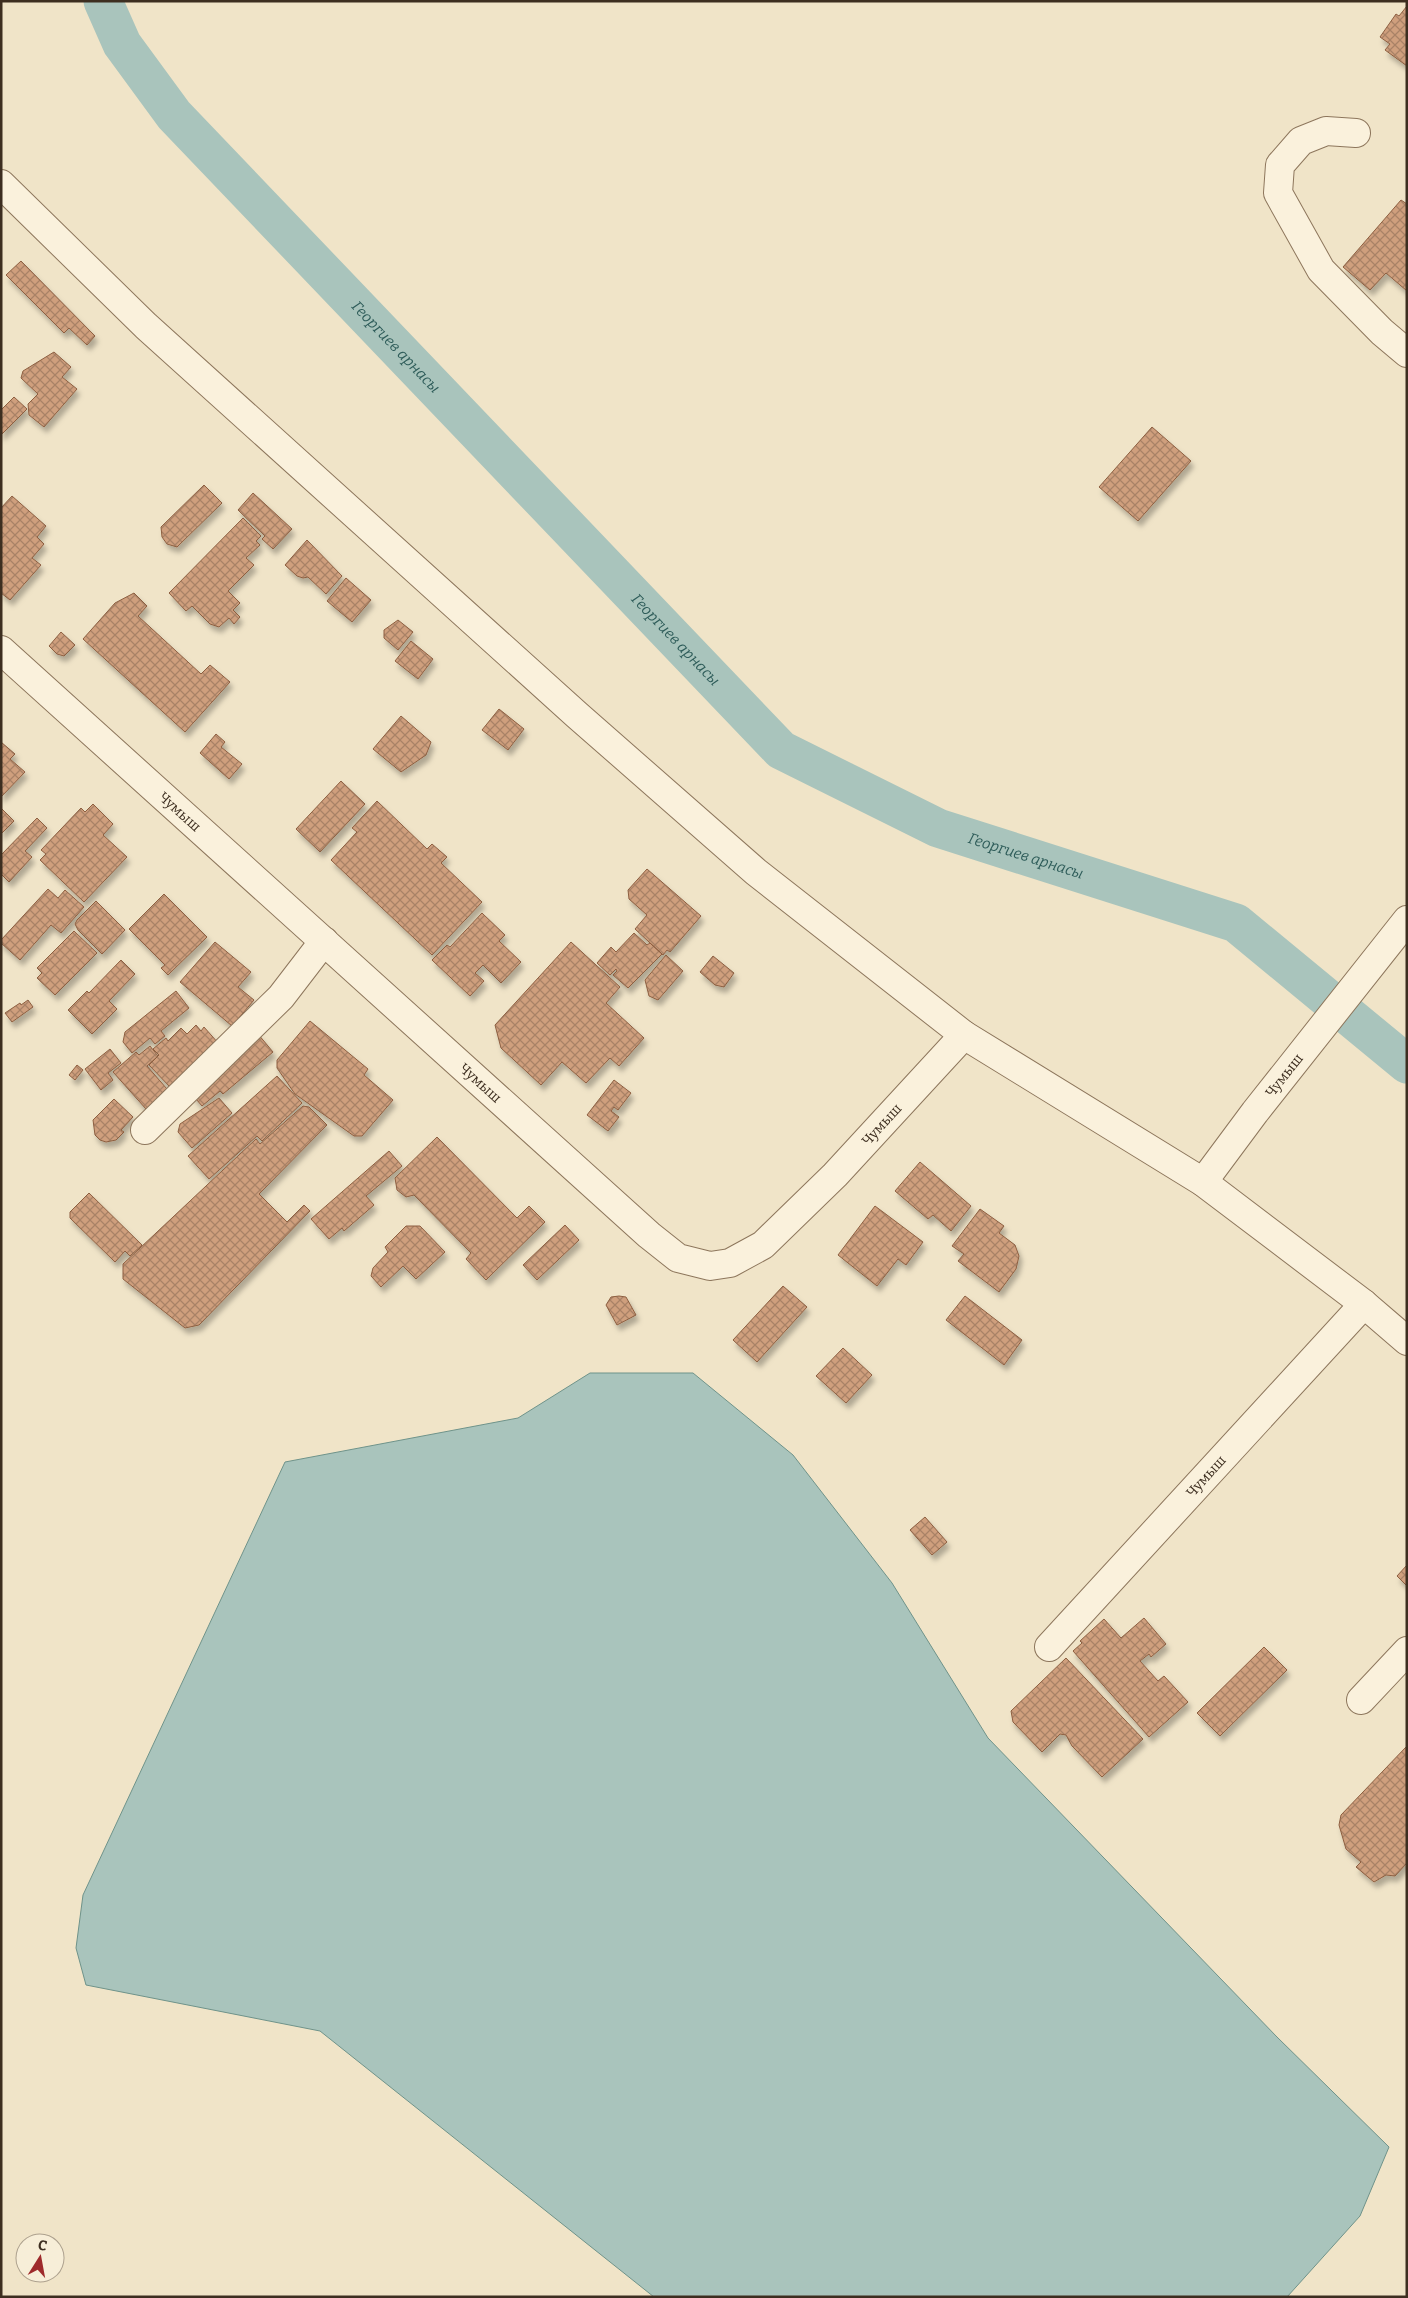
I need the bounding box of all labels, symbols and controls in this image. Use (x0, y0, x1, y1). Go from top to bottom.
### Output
water label: Георгиев арнасы (348, 297, 444, 397)
water label: Георгиев арнасы (628, 590, 724, 689)
street label: Чумыш (155, 789, 204, 835)
water label: Георгиев арнасы (966, 829, 1086, 883)
street label: Чумыш (1262, 1050, 1307, 1101)
street label: Чумыш (456, 1060, 505, 1107)
street label: Чумыш (859, 1100, 905, 1149)
street label: Чумыш (1183, 1452, 1230, 1501)
north arrow (15, 2233, 65, 2283)
text: С (36, 2237, 48, 2255)

